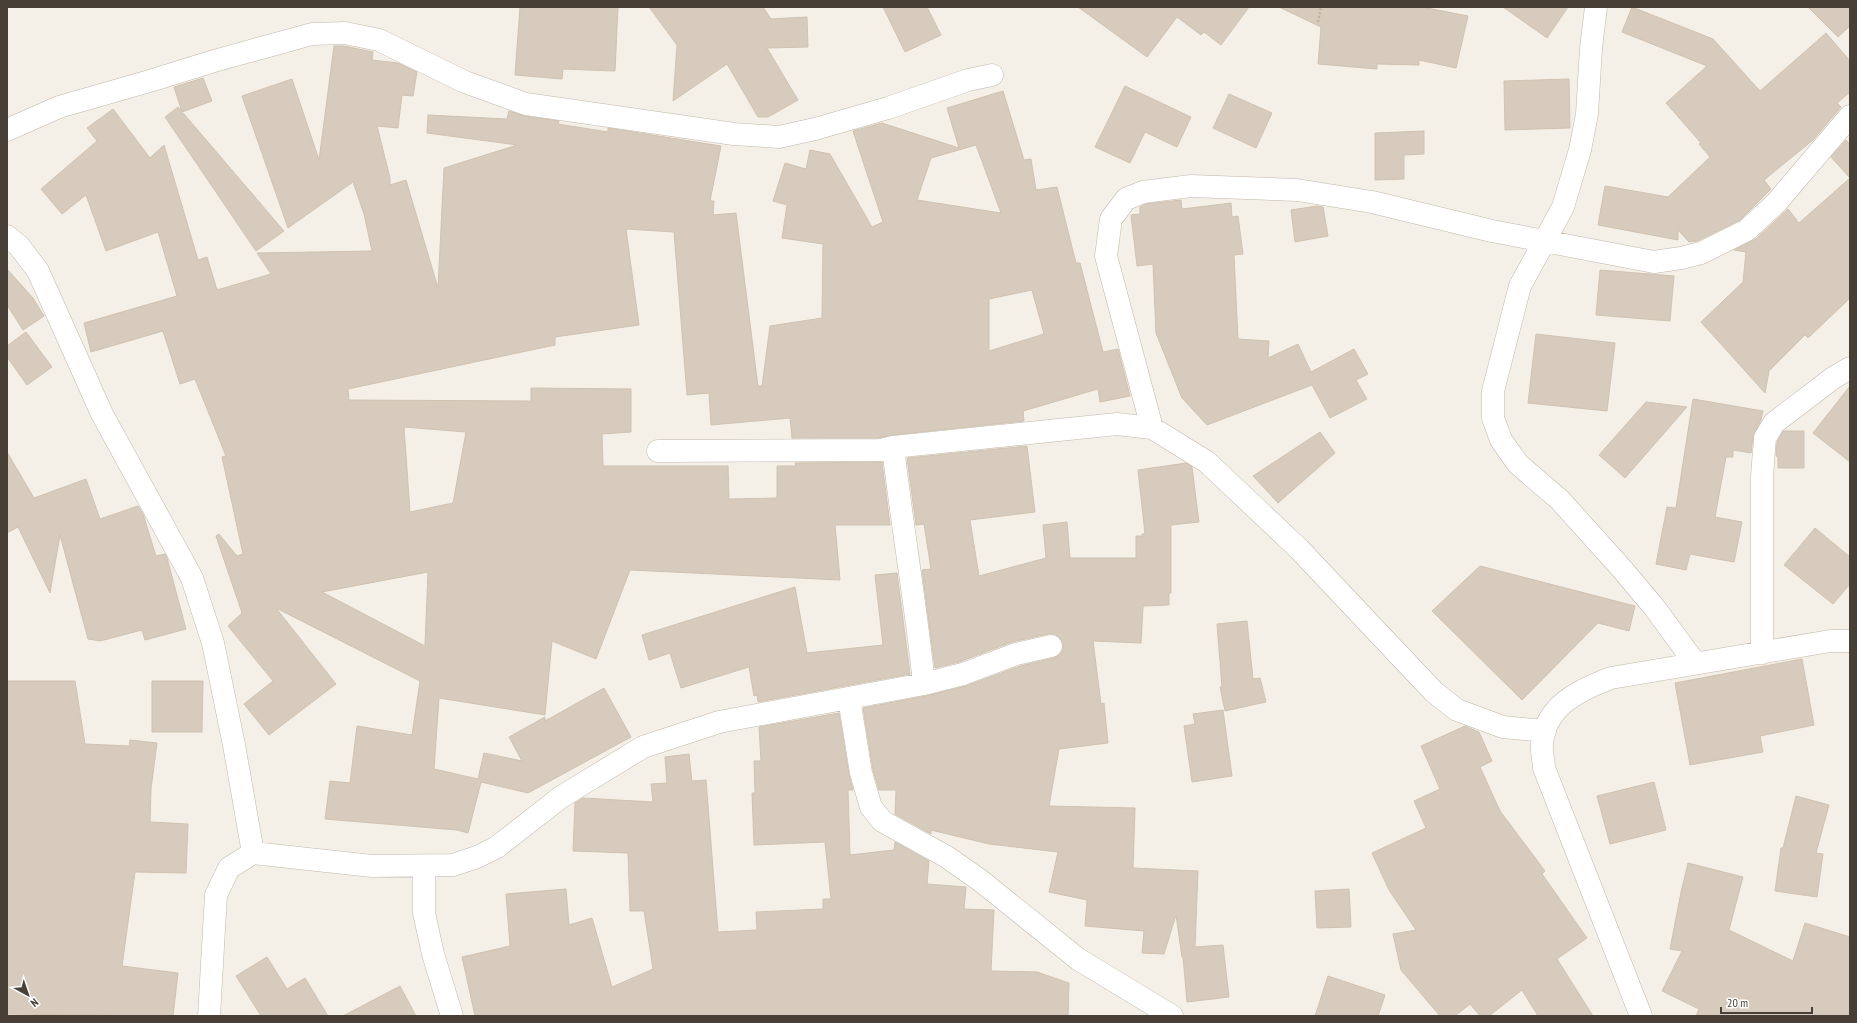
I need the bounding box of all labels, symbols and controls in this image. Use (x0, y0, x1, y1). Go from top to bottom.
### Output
north arrow (8, 975, 48, 1015)
scale bar (1721, 989, 1812, 1015)
text: N (28, 995, 41, 1010)
text: 20 m (1727, 995, 1748, 1010)

